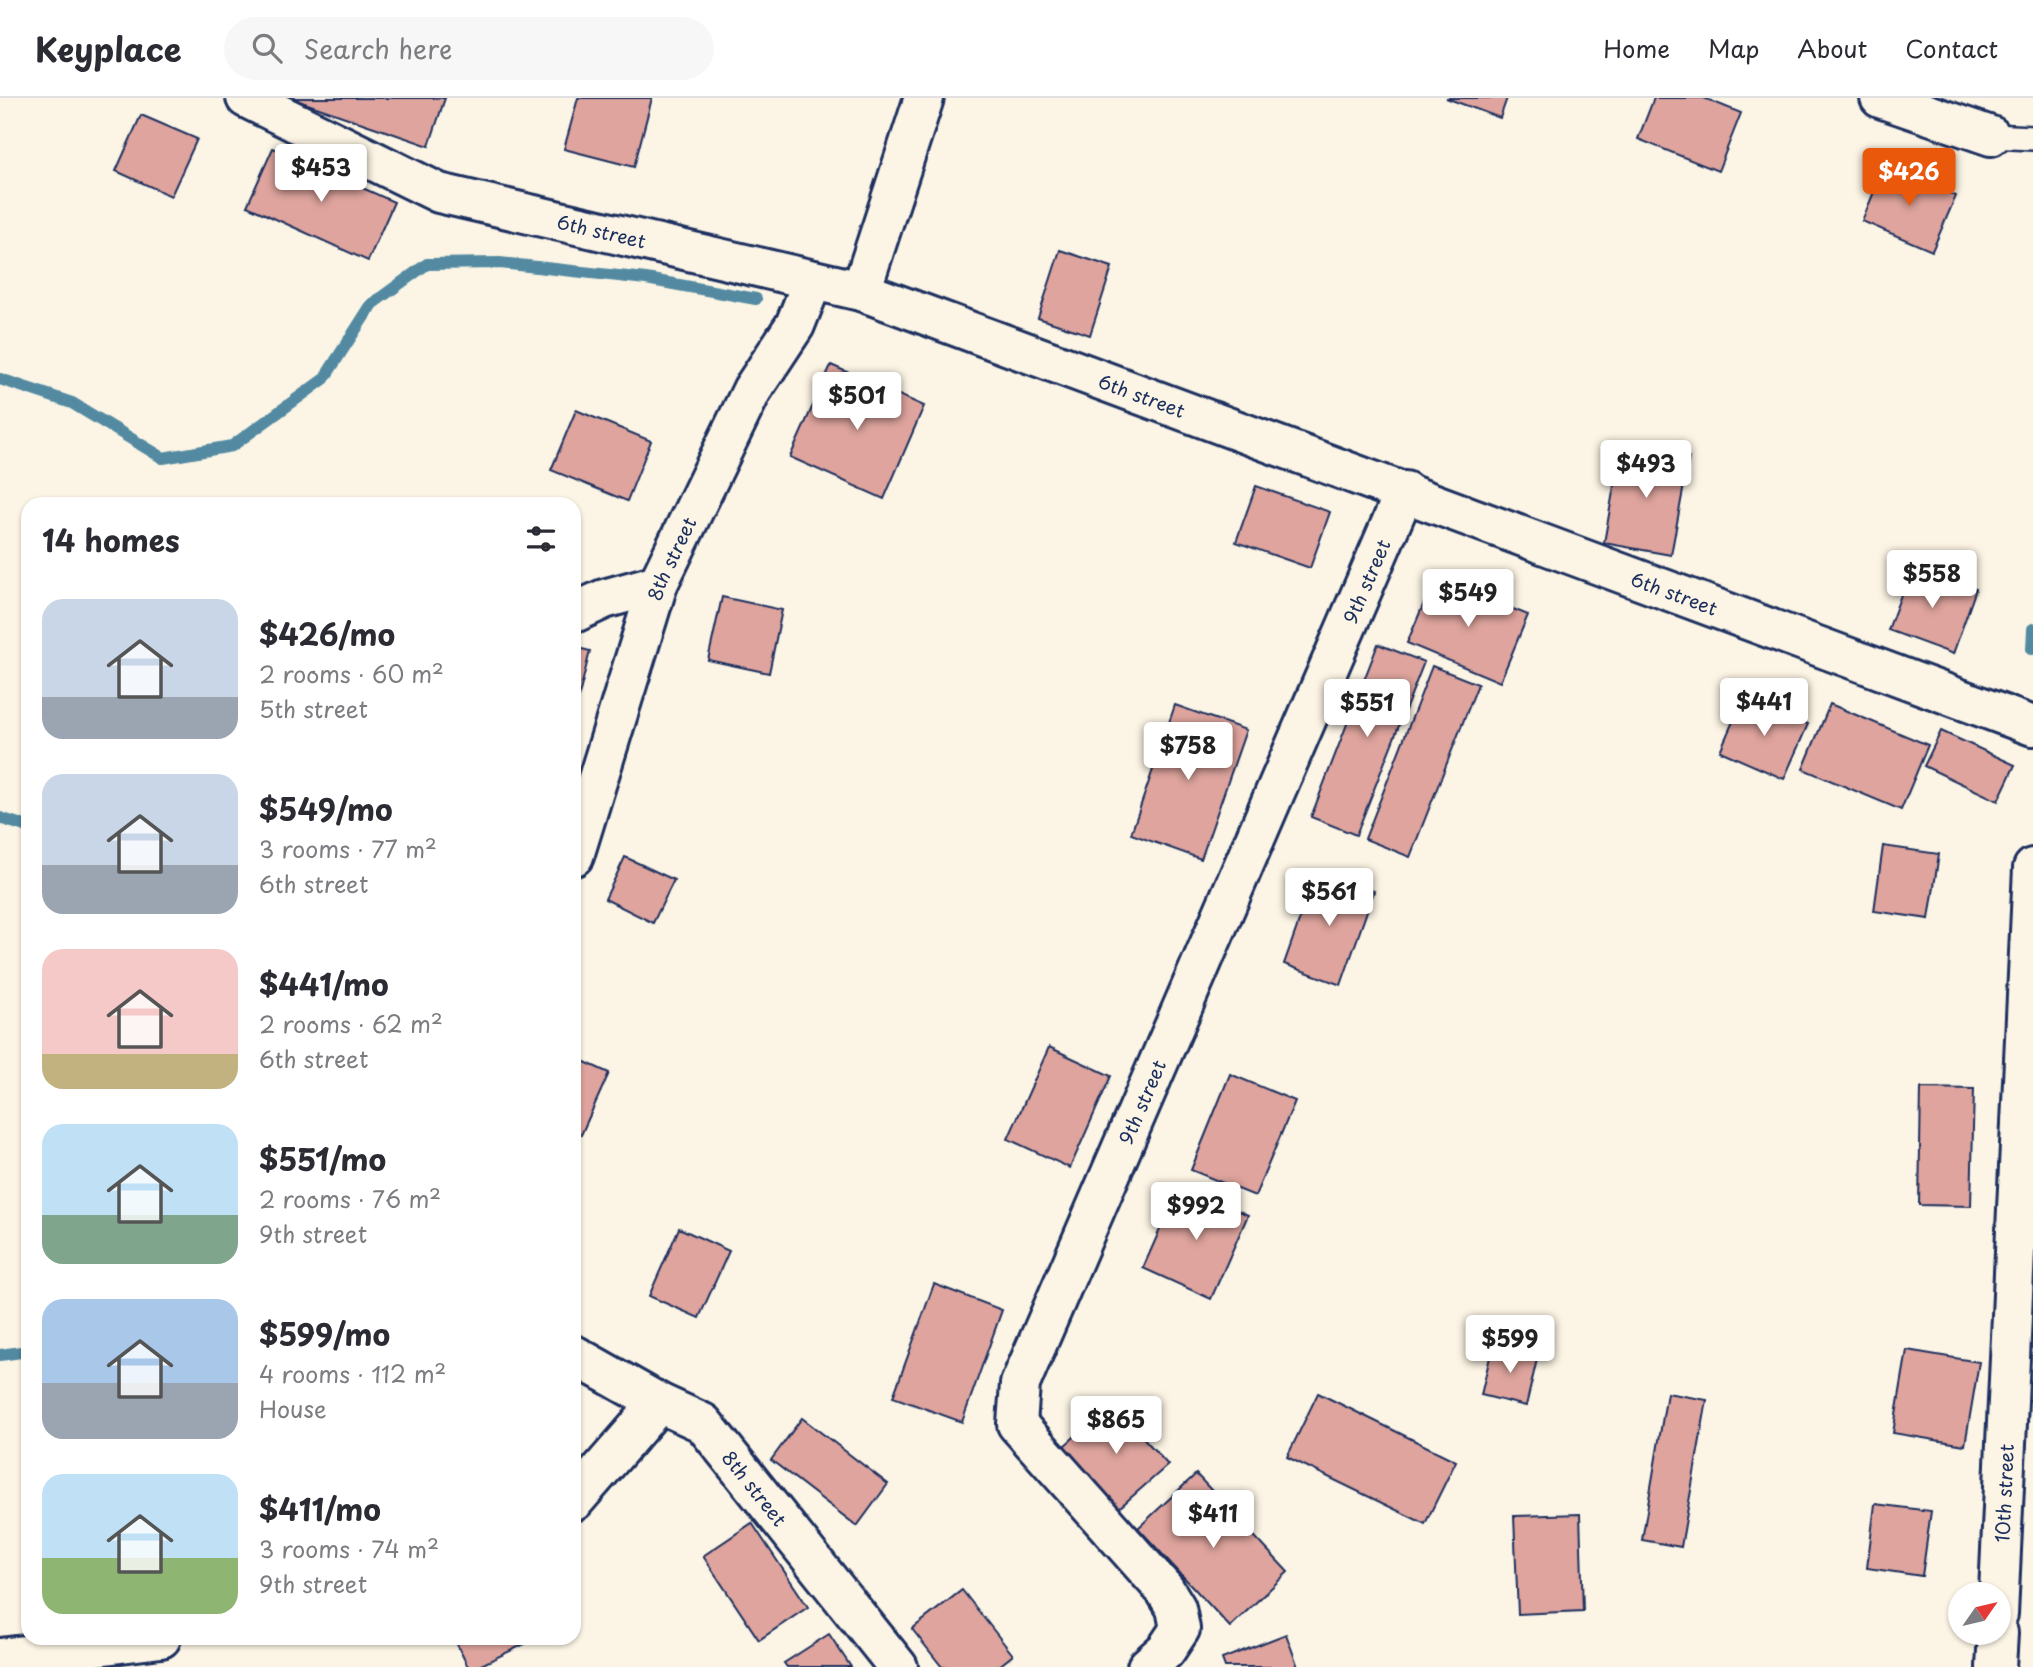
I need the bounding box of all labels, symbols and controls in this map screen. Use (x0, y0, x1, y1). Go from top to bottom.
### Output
search box (224, 17, 714, 80)
text: Keyplace (35, 23, 182, 73)
icon: search (248, 29, 286, 67)
text: Search here (304, 29, 452, 68)
text: Home (1603, 30, 1670, 66)
text: Map (1708, 30, 1759, 66)
text: About (1797, 30, 1867, 66)
text: Contact (1905, 30, 1998, 66)
pin: $453 (280, 144, 362, 204)
pin: $426 (1868, 148, 1950, 208)
text: $453 (291, 149, 351, 184)
text: $426 (1879, 153, 1939, 188)
street label: 6th street (554, 207, 649, 255)
street label: 6th street (1095, 366, 1189, 424)
pin: $501 (816, 372, 898, 432)
text: $501 (828, 377, 886, 412)
pin: $493 (1605, 440, 1687, 500)
text: $493 (1616, 445, 1676, 480)
street label: 8th street (640, 512, 703, 604)
text: 14 homes (42, 517, 180, 562)
icon: filters (522, 520, 560, 558)
street label: 9th street (1336, 534, 1397, 628)
pin: $558 (1891, 550, 1973, 610)
text: $558 (1903, 555, 1961, 590)
street label: 6th street (1627, 564, 1722, 622)
pin: $549 (1427, 570, 1509, 629)
text: $549 (1439, 574, 1497, 609)
text: $426/mo (259, 611, 395, 656)
icon: home (98, 627, 182, 711)
text: 2 rooms · 60 m² (259, 656, 444, 691)
pin: $441 (1723, 678, 1805, 738)
pin: $551 (1326, 680, 1408, 739)
text: $441 (1736, 683, 1792, 718)
text: $551 (1340, 684, 1394, 719)
text: 5th street (259, 691, 368, 726)
pin: $758 (1147, 722, 1229, 782)
text: $758 (1160, 727, 1216, 762)
text: $549/mo (259, 786, 393, 831)
icon: home (98, 802, 182, 886)
text: 3 rooms · 77 m² (259, 831, 437, 866)
text: 6th street (259, 866, 368, 901)
pin: $561 (1288, 868, 1370, 928)
text: $561 (1301, 873, 1357, 908)
text: $441/mo (259, 961, 389, 1006)
icon: home (98, 977, 182, 1061)
text: 2 rooms · 62 m² (259, 1006, 443, 1041)
text: 6th street (259, 1041, 368, 1076)
street label: 9th street (1111, 1055, 1172, 1148)
text: $551/mo (259, 1136, 386, 1181)
icon: home (98, 1152, 182, 1236)
text: 2 rooms · 76 m² (259, 1181, 441, 1216)
pin: $992 (1155, 1182, 1237, 1242)
text: $992 (1167, 1187, 1225, 1222)
text: 9th street (259, 1216, 367, 1251)
text: $599/mo (259, 1311, 390, 1356)
pin: $599 (1469, 1316, 1551, 1375)
text: $599 (1482, 1320, 1538, 1355)
icon: home (98, 1327, 182, 1411)
text: 4 rooms · 112 m² (259, 1356, 446, 1391)
text: House (259, 1391, 326, 1426)
pin: $865 (1075, 1396, 1157, 1456)
text: $865 (1087, 1401, 1145, 1436)
street label: 10th street (1987, 1443, 2020, 1543)
street label: 8th street (716, 1444, 794, 1532)
text: $411/mo (259, 1486, 381, 1531)
pin: $411 (1172, 1490, 1254, 1550)
text: $411 (1188, 1495, 1238, 1530)
icon: home (98, 1502, 182, 1586)
text: 3 rooms · 74 m² (259, 1531, 439, 1566)
text: 9th street (259, 1566, 367, 1601)
north arrow (1948, 1582, 2011, 1645)
map controls (1948, 1582, 2011, 1645)

